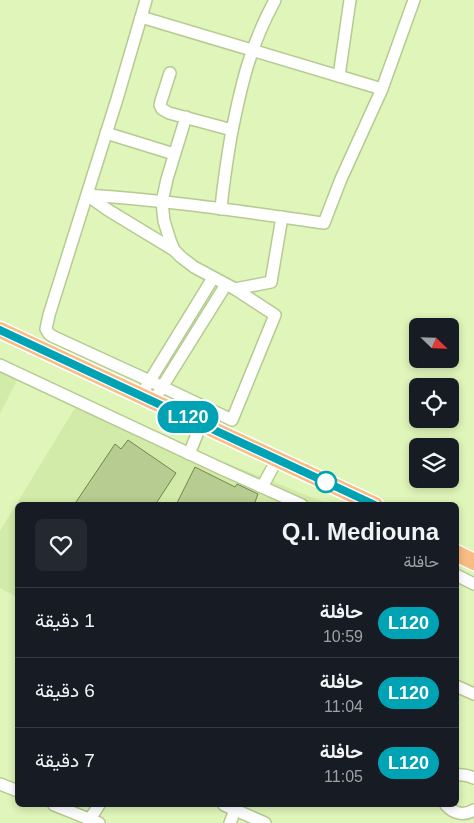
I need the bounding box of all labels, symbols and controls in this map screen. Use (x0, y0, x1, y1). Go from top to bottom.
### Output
north arrow (409, 318, 459, 368)
map controls (409, 318, 459, 488)
button: locate (409, 378, 459, 428)
line badge: L120 (153, 401, 223, 433)
text: L120 (167, 407, 209, 427)
button: layers (409, 438, 459, 488)
unlabelled marker (315, 471, 337, 493)
text: Q.I. Mediouna (282, 518, 439, 545)
button: heart (35, 519, 87, 571)
text: حافلة (403, 553, 439, 570)
text: حافلة (320, 601, 363, 622)
text: 1 دقيقة (35, 610, 95, 631)
text: L120 (388, 613, 429, 633)
text: 10:59 (323, 628, 363, 645)
text: حافلة (320, 671, 363, 692)
text: 6 دقيقة (35, 680, 95, 701)
text: L120 (388, 683, 429, 703)
text: 11:04 (324, 698, 363, 715)
text: حافلة (320, 741, 363, 762)
text: 7 دقيقة (35, 750, 95, 771)
text: L120 (388, 753, 429, 773)
text: 11:05 (324, 768, 363, 785)

